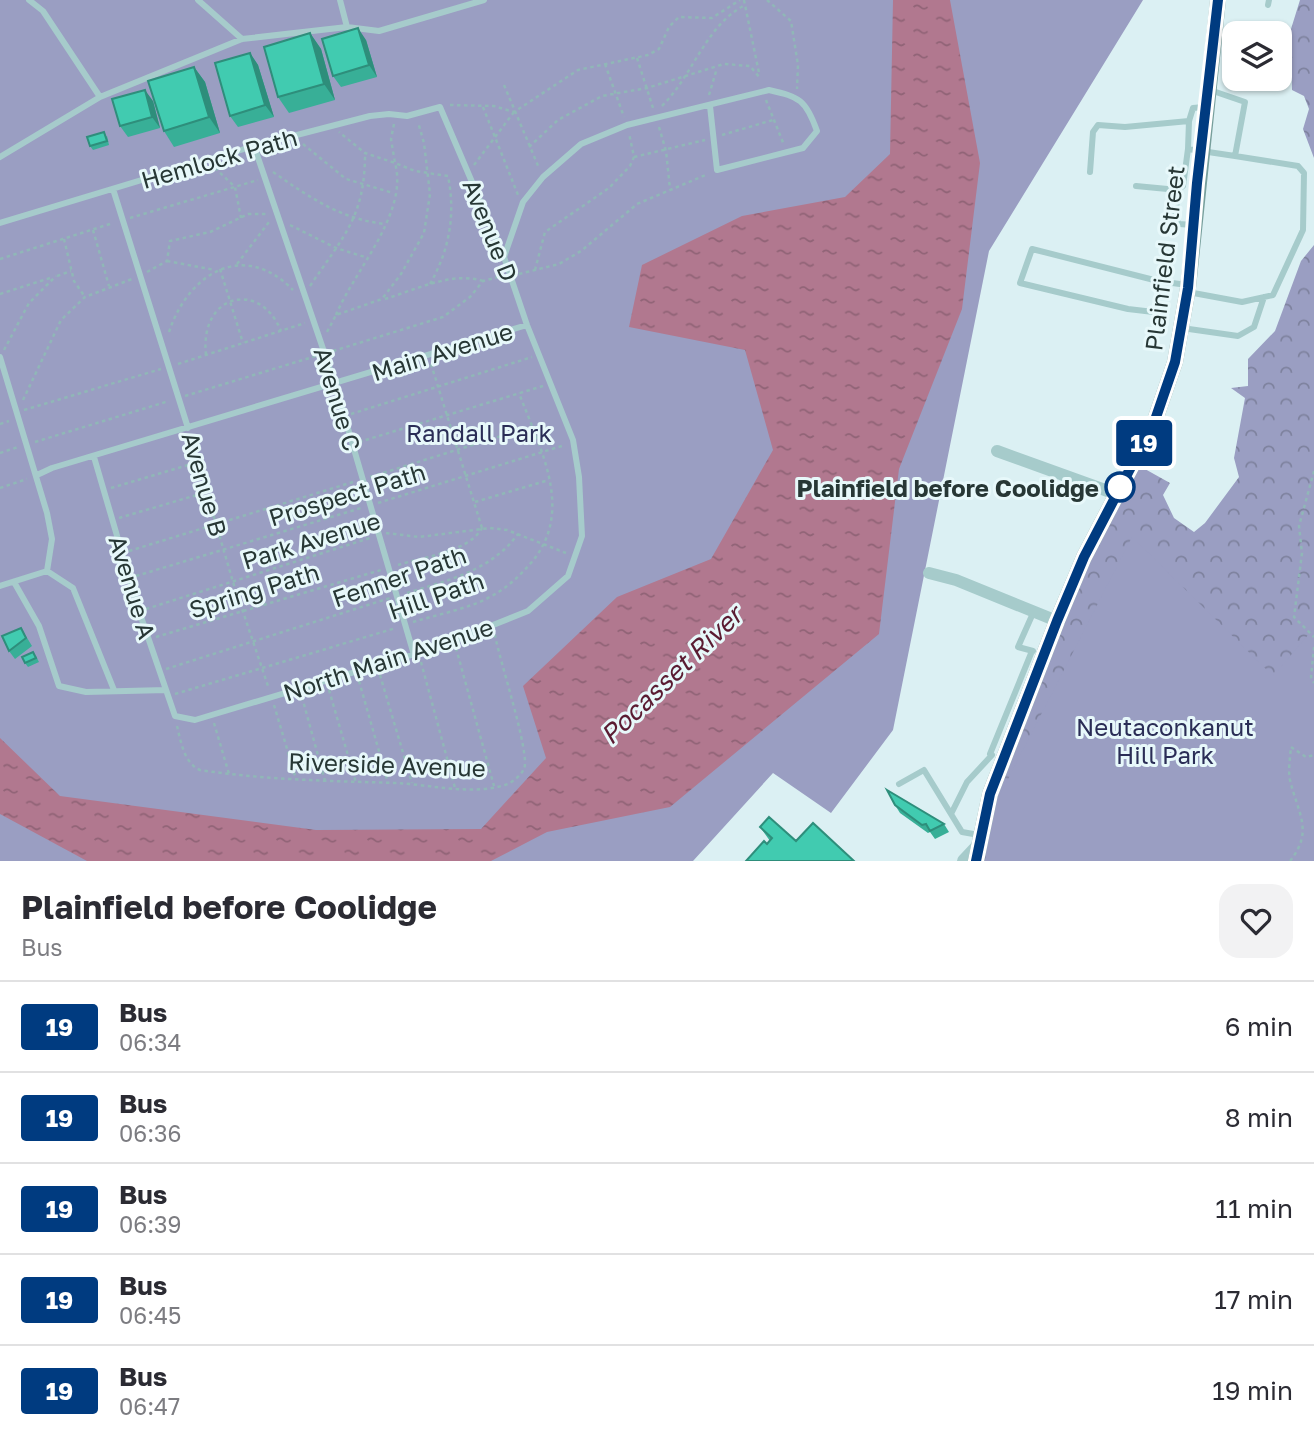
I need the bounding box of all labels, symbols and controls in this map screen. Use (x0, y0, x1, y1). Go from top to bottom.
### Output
map controls (1222, 21, 1292, 91)
button: layers (1222, 21, 1292, 91)
street label: Hemlock Path (138, 122, 300, 194)
street label: Plainfield Street (1138, 164, 1190, 352)
street label: Avenue D (457, 175, 525, 285)
street label: Main Avenue (368, 316, 516, 386)
street label: Avenue C (308, 344, 368, 454)
park label: Randall Park (406, 418, 552, 447)
line badge: 19 (1112, 420, 1176, 466)
text: 19 (1130, 428, 1158, 457)
street label: Avenue B (176, 429, 234, 539)
street label: Prospect Path (265, 456, 429, 532)
marker: Plainfield before Coolidge (1105, 472, 1135, 502)
place label: Plainfield before Coolidge (797, 473, 1099, 502)
street label: Park Avenue (239, 505, 383, 575)
street label: Avenue A (104, 532, 162, 642)
street label: Fenner Path (328, 540, 470, 612)
street label: Spring Path (185, 556, 323, 624)
street label: Hill Path (384, 565, 488, 625)
water label: Pocasset River (594, 597, 751, 750)
street label: North Main Avenue (279, 611, 497, 707)
park label: Neutaconkanut Hill Park (1076, 712, 1254, 769)
street label: Riverside Avenue (288, 746, 486, 782)
button: heart (1219, 884, 1293, 958)
text: Plainfield before Coolidge (21, 887, 437, 926)
text: Bus (21, 933, 63, 961)
text: Bus (119, 997, 167, 1028)
text: 6 min (1225, 1011, 1293, 1042)
text: 19 (46, 1012, 73, 1041)
text: 06:34 (119, 1028, 182, 1056)
text: Bus (119, 1088, 167, 1119)
text: 8 min (1225, 1102, 1293, 1133)
text: 19 (46, 1103, 73, 1132)
text: 06:36 (119, 1119, 181, 1147)
text: Bus (119, 1179, 167, 1210)
text: 11 min (1215, 1193, 1293, 1224)
text: 19 (46, 1194, 73, 1223)
text: 06:39 (119, 1210, 181, 1238)
text: Bus (119, 1270, 167, 1301)
text: 17 min (1214, 1284, 1293, 1315)
text: 19 (46, 1285, 73, 1314)
text: 06:45 (119, 1301, 181, 1329)
text: Bus (119, 1361, 167, 1392)
text: 19 min (1212, 1375, 1293, 1406)
text: 19 (46, 1376, 73, 1405)
text: 06:47 (119, 1392, 180, 1420)

